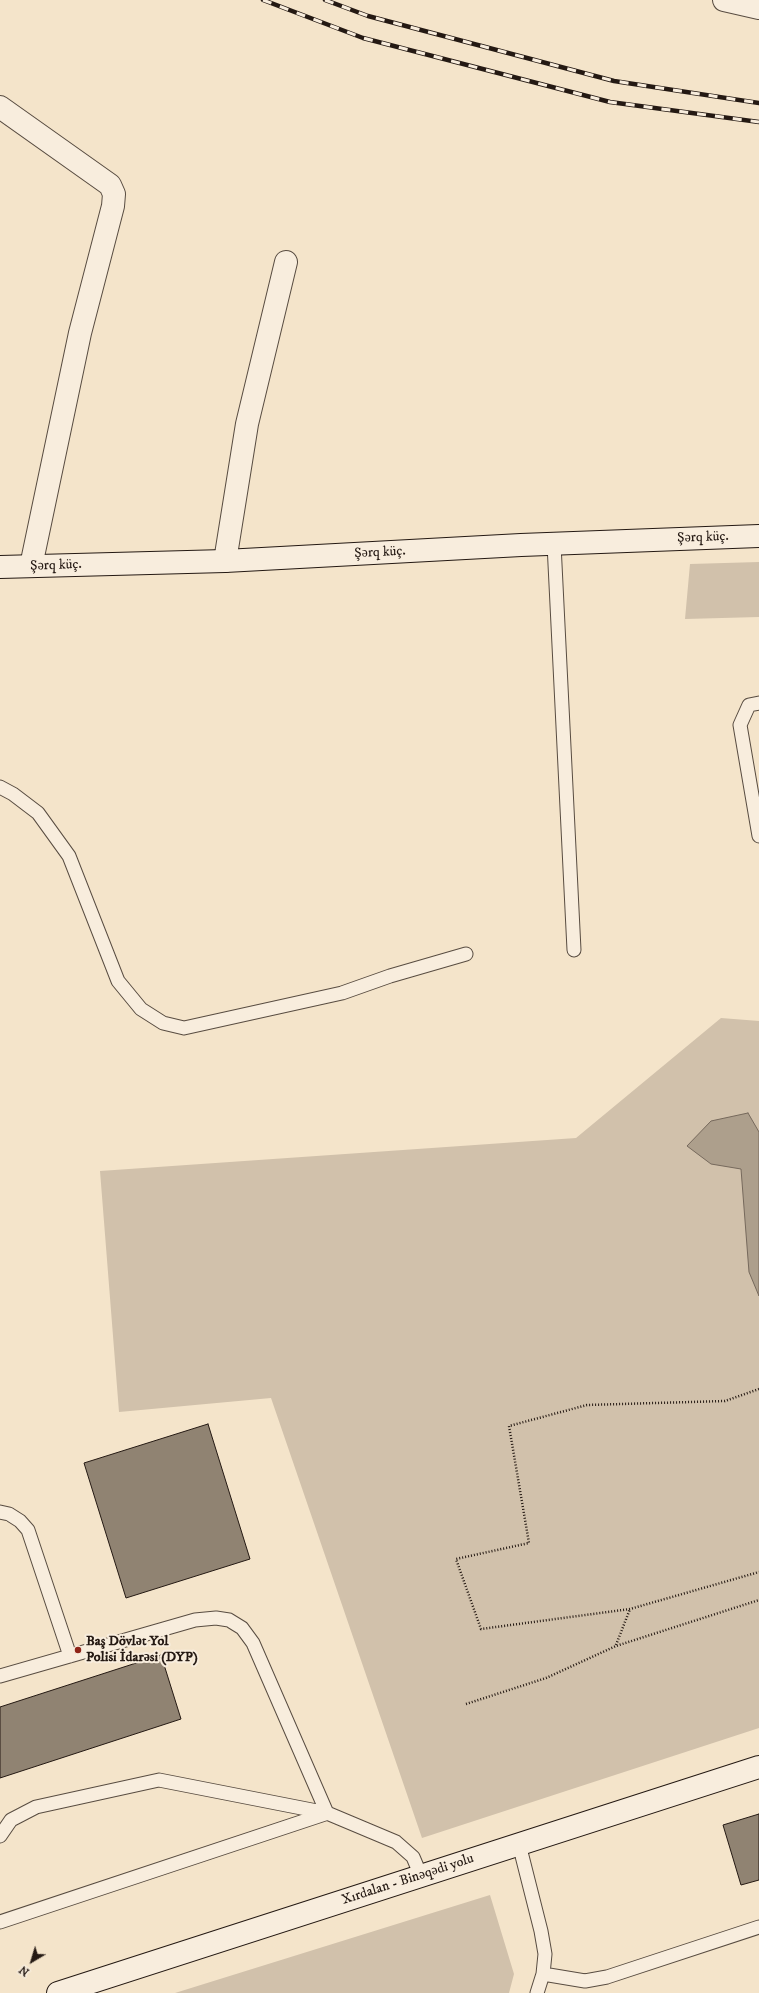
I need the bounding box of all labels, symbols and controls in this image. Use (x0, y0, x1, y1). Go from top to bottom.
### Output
street label: Şərq küç. (677, 529, 729, 547)
street label: Şərq küç. (354, 543, 406, 563)
street label: Şərq küç. (30, 557, 82, 575)
place label: Baş Dövlət Yol Polisi İdarəsi (DYP) (86, 1634, 198, 1666)
marker: Baş Dövlət Yol Polisi İdarəsi (DYP) (73, 1645, 83, 1655)
street label: Xırdalan - Binəqədi yolu (340, 1851, 476, 1909)
north arrow (12, 1941, 52, 1981)
text: N (17, 1962, 32, 1979)

